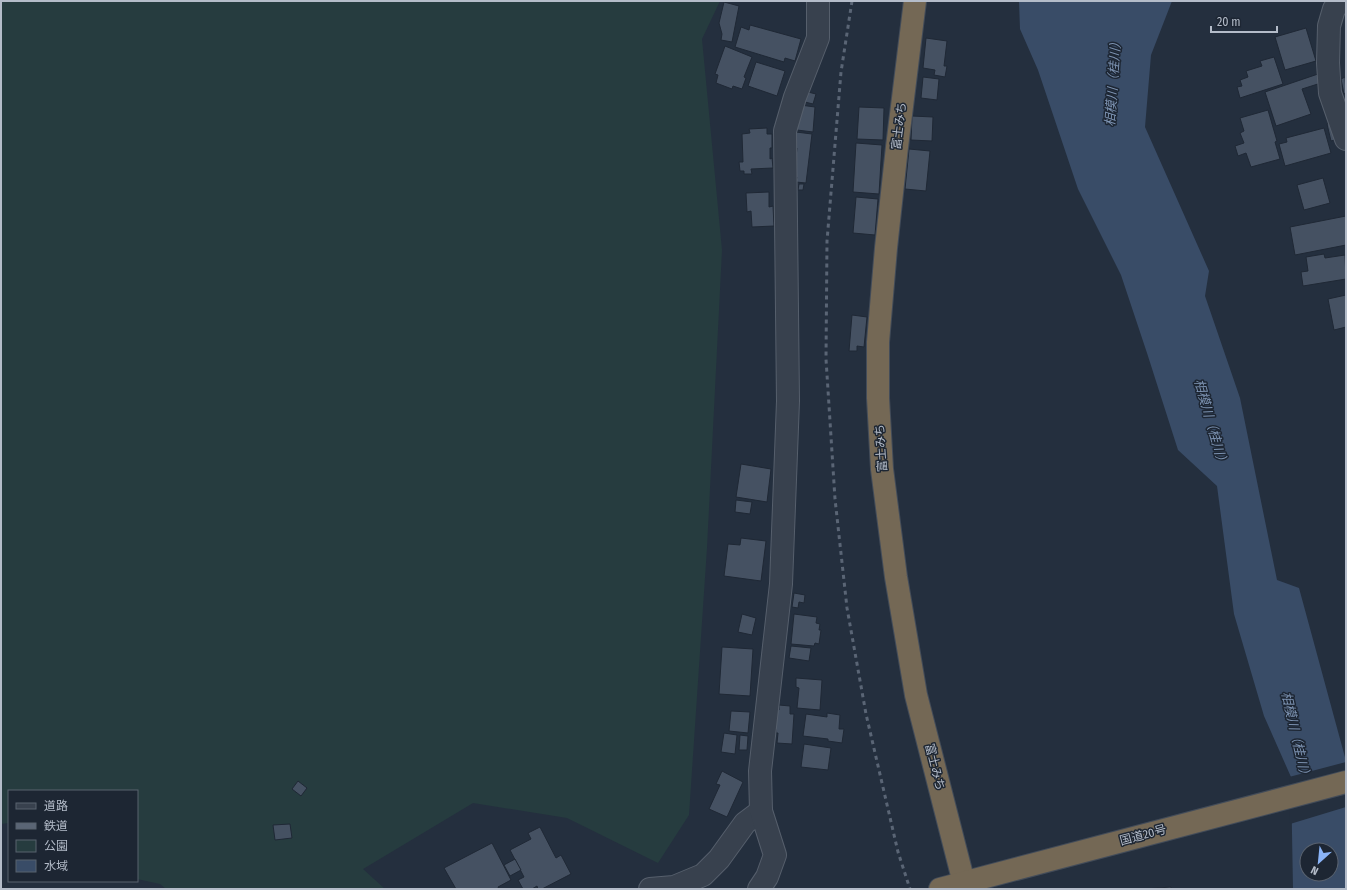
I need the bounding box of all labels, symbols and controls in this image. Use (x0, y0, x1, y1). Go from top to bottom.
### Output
scale bar (1211, 8, 1277, 34)
text: 20 m (1217, 15, 1241, 29)
water label: 相模川（桂川） (1102, 35, 1124, 127)
street label: 富士みち (889, 101, 909, 151)
water label: 相模川（桂川） (1191, 377, 1231, 469)
street label: 富士みち (872, 424, 890, 472)
water label: 相模川（桂川） (1278, 690, 1314, 782)
street label: 富士みち (922, 742, 948, 792)
legend (8, 790, 138, 882)
text: 道路 (44, 799, 68, 813)
text: 鉄道 (44, 819, 68, 833)
street label: 国道20号 (1118, 822, 1168, 848)
text: 公園 (44, 839, 68, 853)
north arrow (1299, 842, 1339, 882)
text: 水域 (44, 859, 68, 873)
text: N (1309, 863, 1321, 878)

